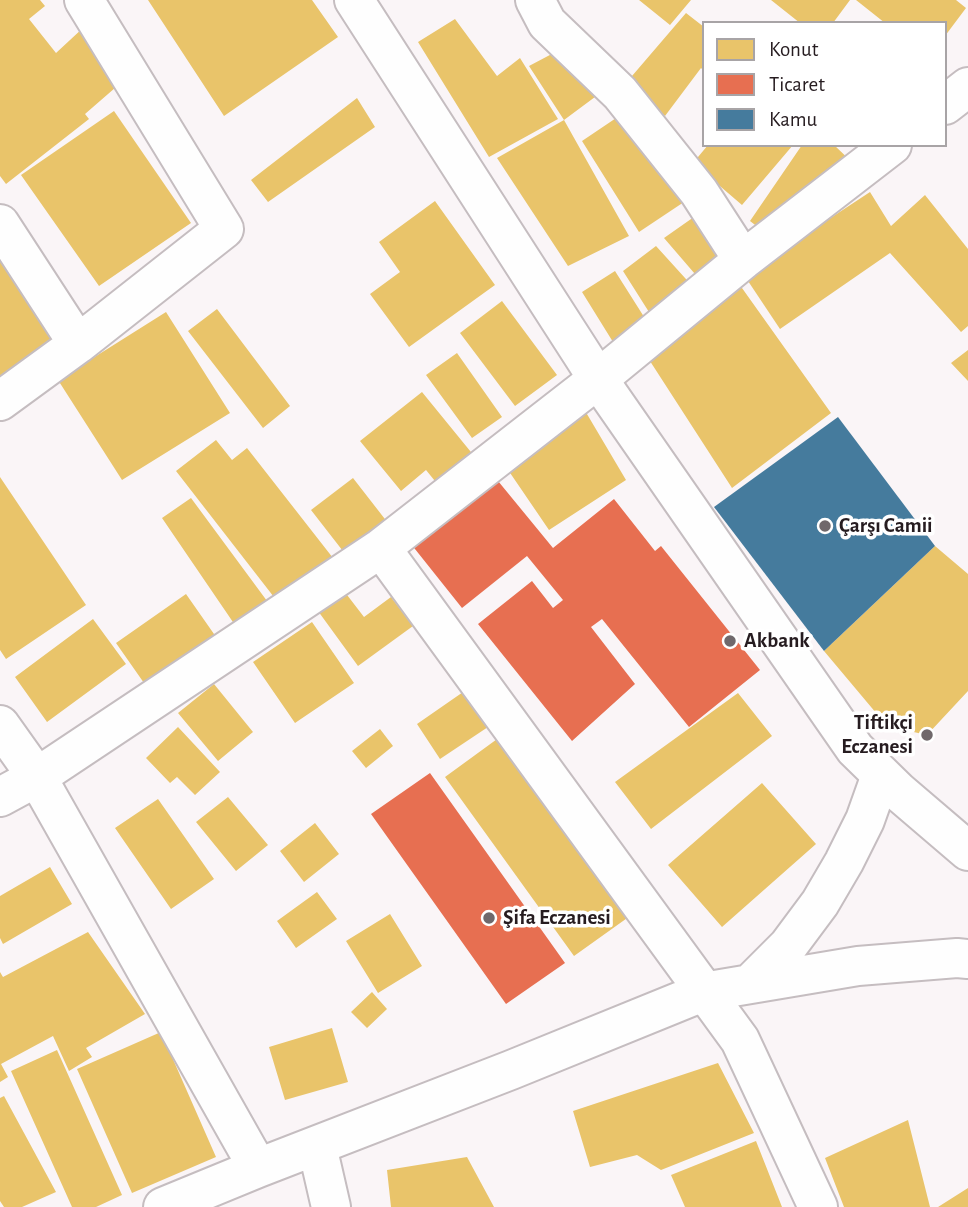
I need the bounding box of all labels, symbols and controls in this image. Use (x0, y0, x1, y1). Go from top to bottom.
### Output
legend (702, 21, 947, 147)
text: Konut (769, 39, 818, 60)
text: Ticaret (769, 74, 825, 95)
text: Kamu (769, 109, 817, 130)
place label: Çarşı Camii (839, 513, 933, 539)
marker: Çarşı Camii (817, 518, 833, 534)
place label: Akbank (744, 628, 810, 654)
marker: Akbank (722, 633, 738, 649)
place label: Tiftikçi Eczanesi (841, 710, 913, 760)
marker: Tiftikçi Eczanesi (919, 727, 935, 743)
place label: Şifa Eczanesi (503, 905, 611, 931)
marker: Şifa Eczanesi (481, 910, 497, 926)

